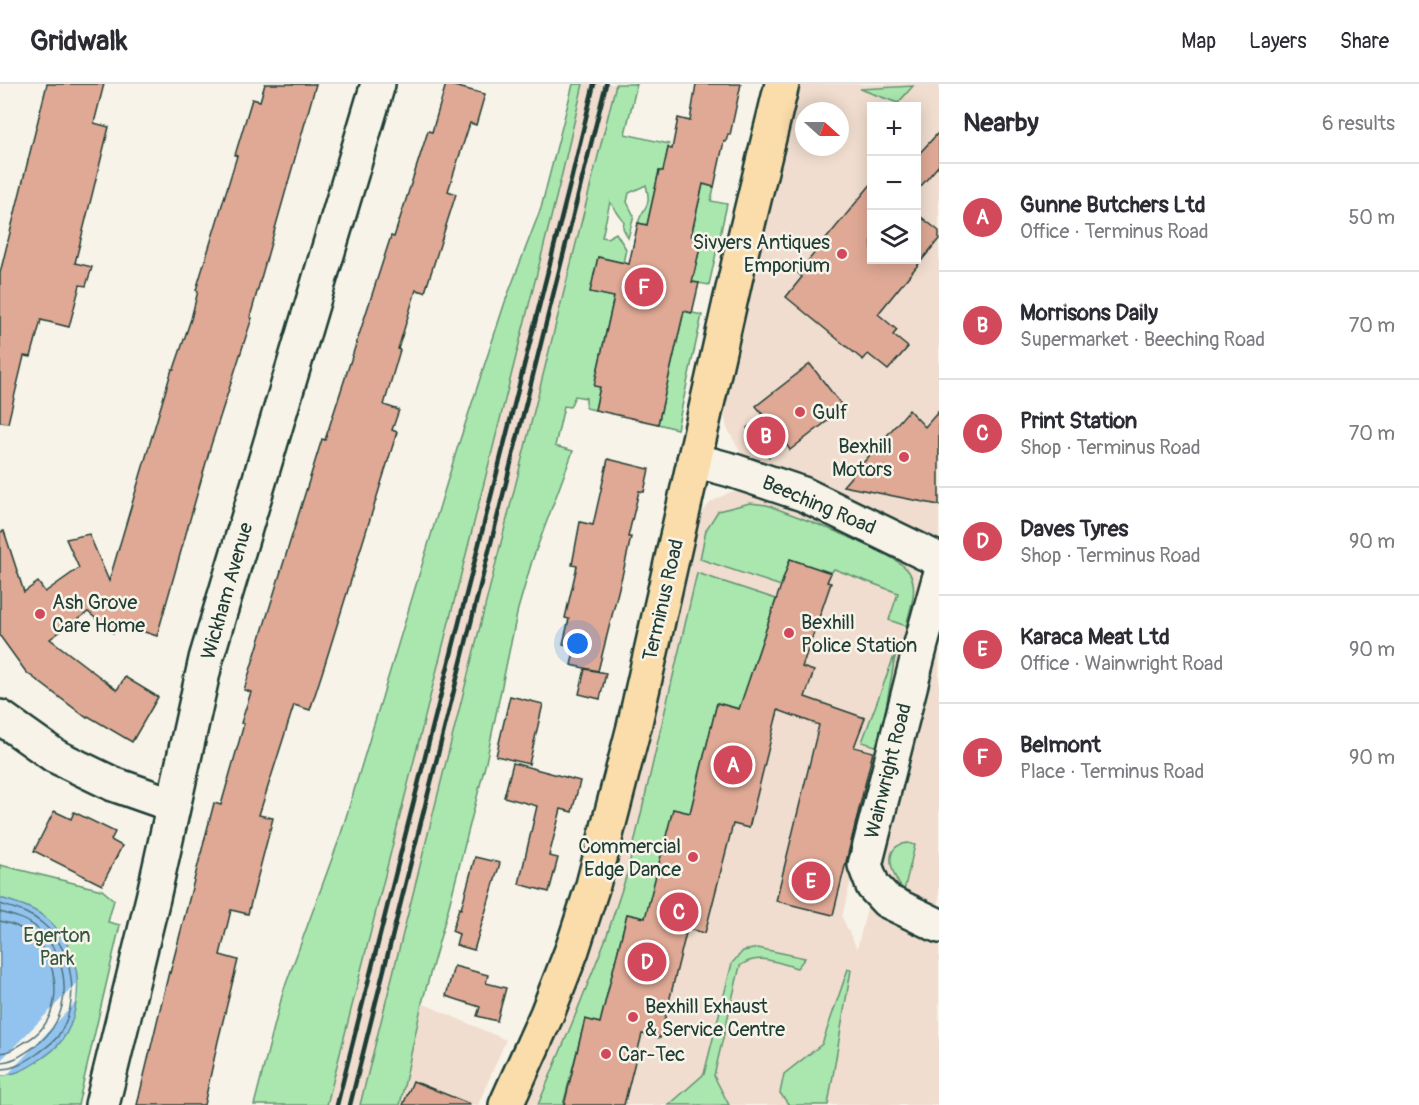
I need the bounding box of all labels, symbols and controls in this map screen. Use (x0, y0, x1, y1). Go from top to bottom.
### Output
text: Gridwalk (30, 24, 128, 59)
text: Map (1181, 28, 1216, 55)
text: Layers (1249, 28, 1307, 55)
text: Share (1340, 28, 1389, 55)
north arrow (795, 102, 849, 156)
map controls (867, 102, 921, 264)
button: + (867, 102, 921, 156)
text: Nearby (963, 107, 1039, 139)
text: 6 results (1322, 111, 1395, 136)
button: − (867, 156, 921, 210)
text: Gunne Butchers Ltd (1020, 191, 1205, 219)
text: A (976, 205, 989, 230)
text: 50 m (1348, 205, 1395, 230)
button: layers (867, 210, 921, 264)
text: Office · Terminus Road (1020, 219, 1209, 244)
place label: Sivyers Antiques Emporium (693, 230, 830, 278)
marker: Sivyers Antiques Emporium (835, 247, 849, 261)
pin: F (624, 264, 664, 310)
text: Morrisons Daily (1020, 299, 1158, 327)
text: B (977, 313, 988, 338)
text: 70 m (1349, 313, 1395, 338)
text: Supermarket · Beeching Road (1020, 327, 1265, 352)
place label: Gulf (812, 400, 848, 425)
marker: Gulf (793, 405, 807, 419)
text: Print Station (1020, 407, 1137, 435)
pin: B (746, 414, 786, 458)
text: C (976, 421, 989, 446)
text: 70 m (1349, 421, 1395, 446)
place label: Bexhill Motors (832, 434, 892, 482)
text: Shop · Terminus Road (1020, 435, 1201, 460)
marker: Bexhill Motors (897, 450, 911, 464)
street label: Beeching Road (758, 470, 880, 540)
text: Daves Tyres (1020, 515, 1128, 543)
street label: Wickham Avenue (195, 519, 259, 662)
text: D (976, 529, 989, 554)
text: 90 m (1349, 529, 1395, 554)
street label: Terminus Road (637, 537, 689, 663)
text: Shop · Terminus Road (1020, 543, 1201, 568)
place label: Ash Grove Care Home (52, 590, 145, 638)
marker: Ash Grove Care Home (33, 607, 47, 621)
place label: Bexhill Police Station (801, 610, 917, 658)
text: Karaca Meat Ltd (1020, 623, 1170, 651)
marker: Bexhill Police Station (782, 626, 796, 640)
your location (563, 629, 592, 658)
text: E (977, 637, 988, 662)
text: 90 m (1349, 637, 1395, 662)
text: Office · Wainwright Road (1020, 651, 1223, 676)
street label: Wainwright Road (859, 701, 917, 841)
text: Belmont (1020, 731, 1101, 759)
pin: A (714, 742, 752, 788)
text: F (976, 745, 989, 770)
text: 90 m (1349, 745, 1395, 770)
text: Place · Terminus Road (1020, 759, 1204, 784)
place label: Commercial Edge Dance (578, 834, 681, 882)
marker: Commercial Edge Dance (686, 850, 700, 864)
pin: E (792, 858, 830, 904)
pin: C (660, 890, 698, 934)
park label: Egerton Park (23, 923, 91, 971)
pin: D (628, 940, 666, 984)
place label: Bexhill Exhaust & Service Centre (645, 994, 785, 1042)
marker: Bexhill Exhaust & Service Centre (626, 1010, 640, 1024)
place label: Car-Tec (618, 1042, 685, 1067)
marker: Car-Tec (599, 1047, 613, 1061)

